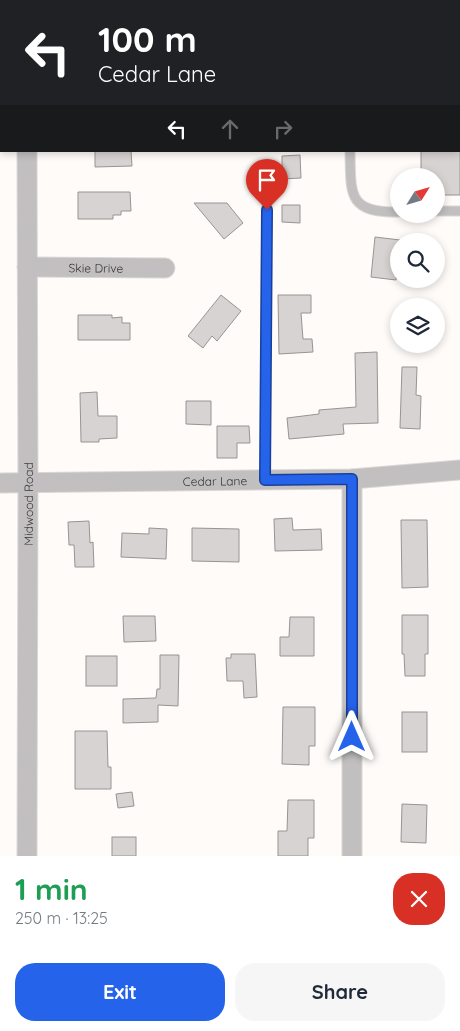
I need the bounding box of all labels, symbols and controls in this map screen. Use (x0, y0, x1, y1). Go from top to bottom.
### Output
text: 100 m (98, 17, 197, 61)
icon: left (15, 20, 80, 85)
text: Cedar Lane (98, 60, 216, 88)
icon: left (163, 115, 191, 143)
icon: ahead (216, 115, 244, 143)
icon: right (269, 115, 297, 143)
pin (246, 159, 288, 210)
icon: arrive (253, 166, 281, 194)
north arrow (390, 168, 445, 222)
map controls (390, 168, 445, 353)
button: search (390, 233, 445, 288)
street label: Skie Drive (69, 260, 124, 275)
button: layers (390, 298, 445, 353)
street label: Midwood Road (20, 462, 36, 546)
street label: Cedar Lane (183, 473, 248, 488)
position arrow (325, 710, 377, 762)
text: 1 min (15, 870, 88, 908)
button: close (393, 873, 445, 925)
text: 250 m · 13:25 (15, 908, 108, 928)
button: Exit (15, 963, 225, 1021)
button: Share (235, 963, 445, 1021)

